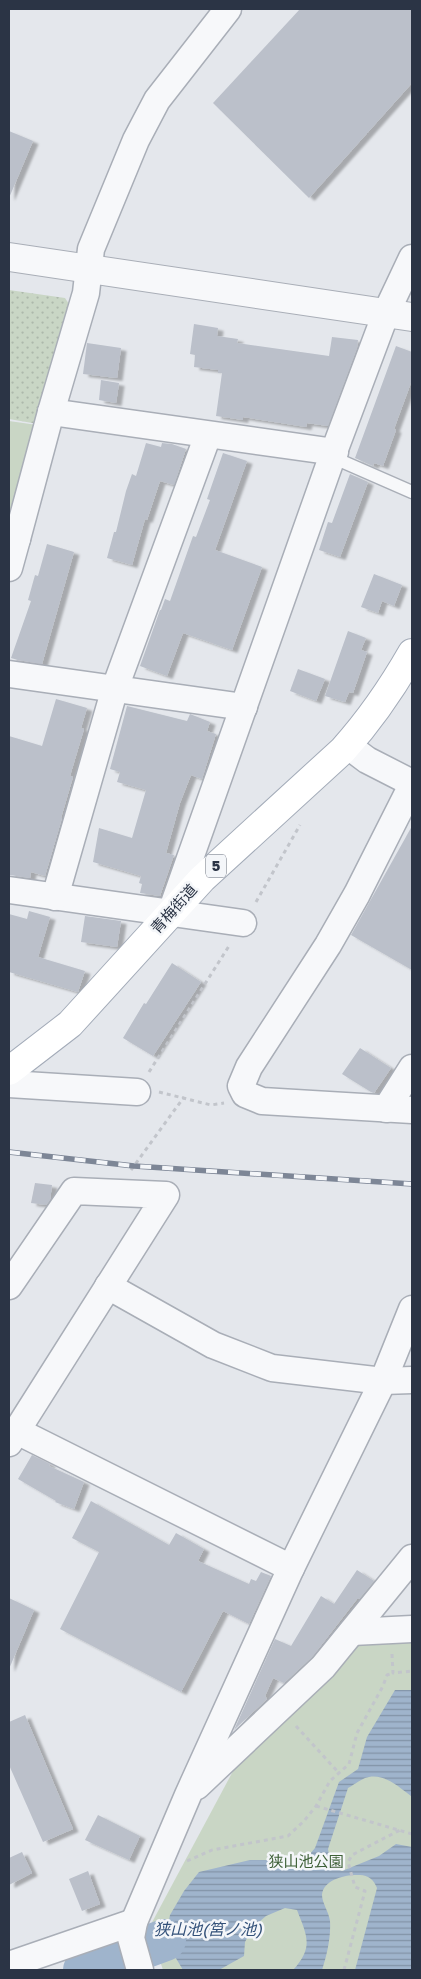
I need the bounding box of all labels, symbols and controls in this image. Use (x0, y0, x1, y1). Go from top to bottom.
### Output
road number: 5 (206, 854, 226, 878)
street label: 青梅街道 (146, 880, 200, 937)
park label: 狭山池公園 (268, 1852, 344, 1870)
water label: 狭山池(筥ノ池) (154, 1919, 263, 1939)

